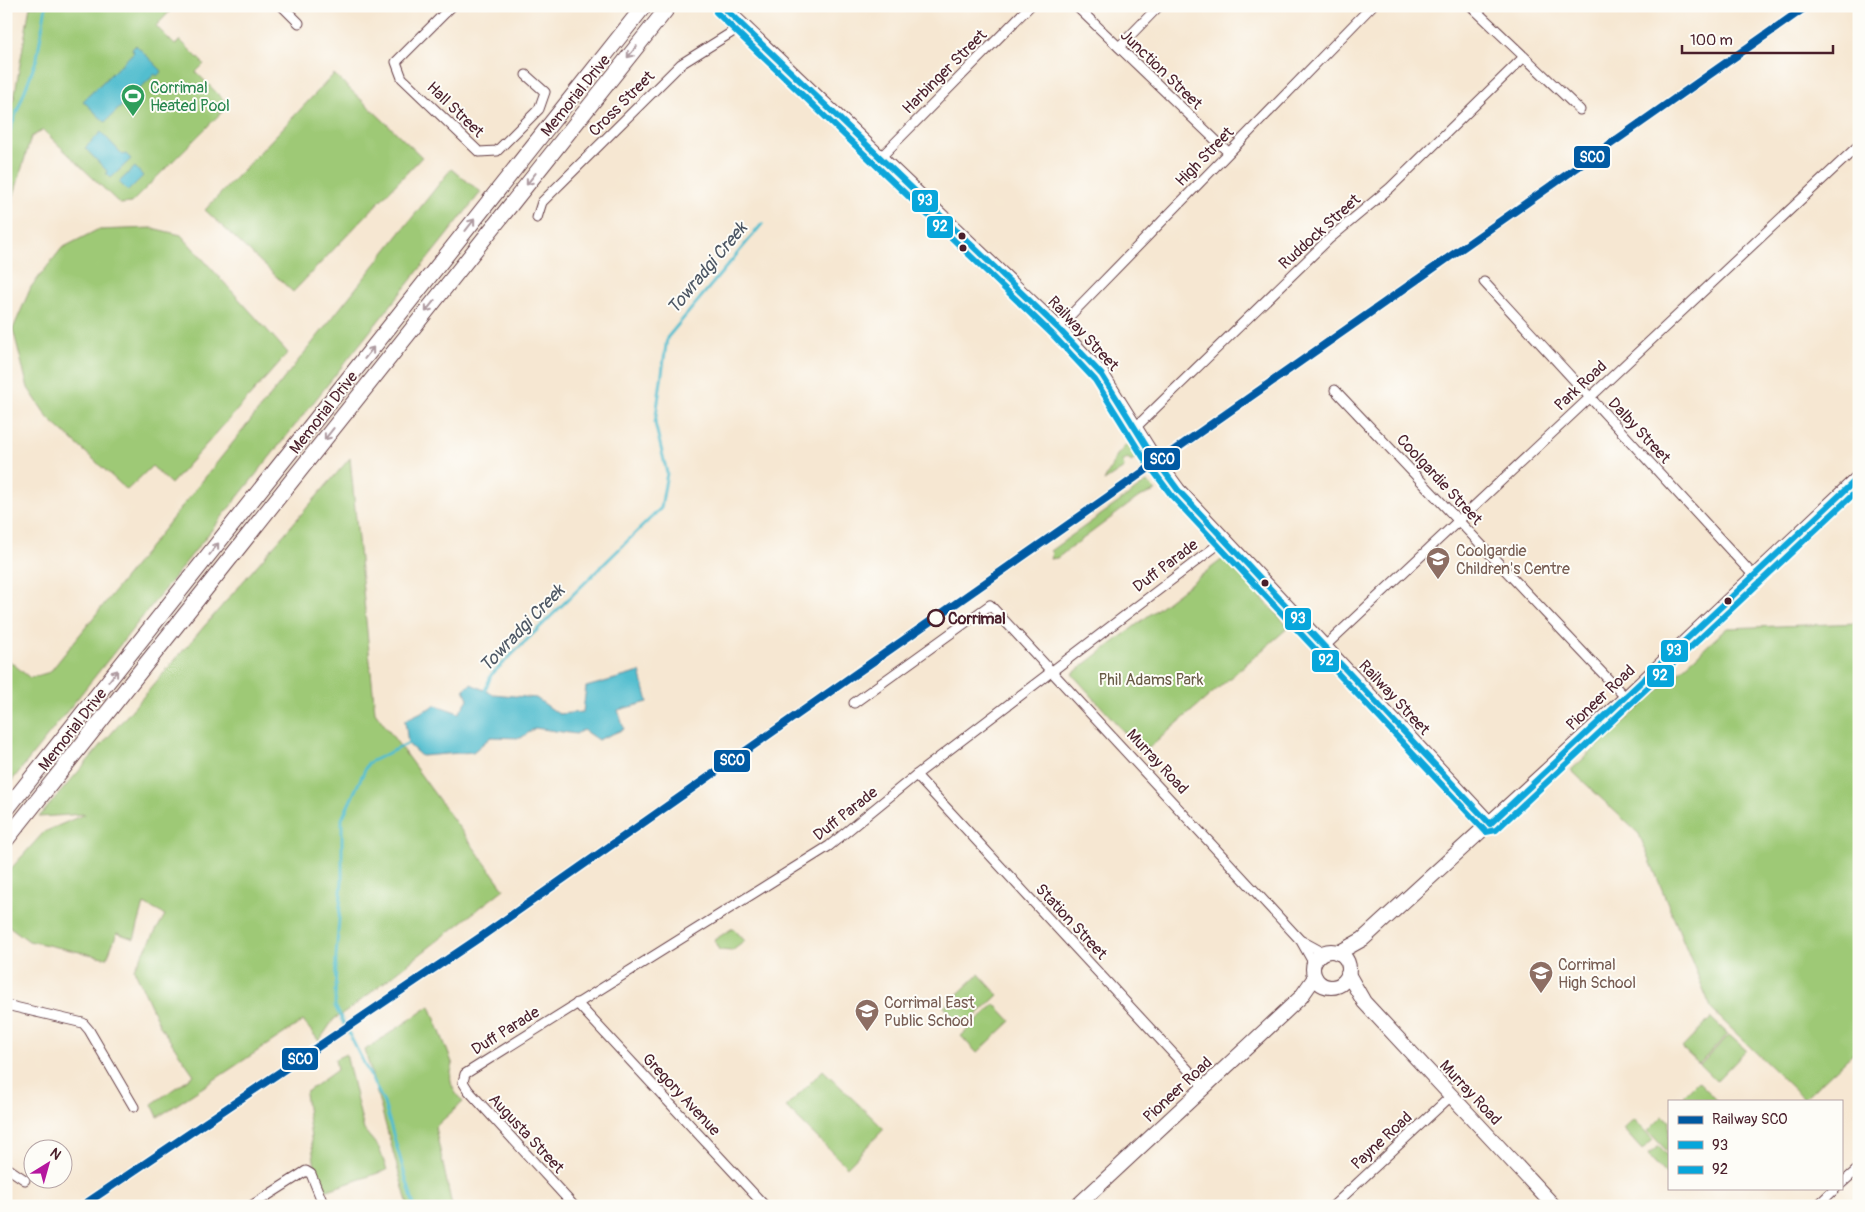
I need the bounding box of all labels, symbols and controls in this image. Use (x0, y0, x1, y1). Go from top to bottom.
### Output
scale bar (1682, 22, 1834, 54)
street label: Harbinger Street (898, 25, 992, 118)
street label: Junction Street (1116, 26, 1207, 114)
text: 100 m (1690, 31, 1733, 50)
one-way arrow (627, 45, 637, 59)
street label: Memorial Drive (537, 51, 615, 141)
street label: Cross Street (585, 66, 659, 141)
street label: Hall Street (422, 77, 489, 142)
place label: Corrimal Heated Pool (150, 78, 230, 116)
sports icon: Corrimal Heated Pool (120, 83, 146, 117)
street label: High Street (1171, 122, 1239, 191)
line badge: SCO (1573, 145, 1611, 169)
text: SCO (1579, 149, 1605, 166)
one-way arrow (525, 172, 536, 185)
line badge: 93 (911, 189, 939, 213)
street label: Ruddock Street (1275, 190, 1365, 274)
text: 93 (917, 192, 933, 209)
line badge: 92 (926, 215, 954, 239)
water label: Towradgi Creek (662, 217, 753, 319)
text: 92 (932, 218, 948, 235)
one-way arrow (464, 219, 475, 232)
unlabelled marker (957, 231, 967, 241)
unlabelled marker (958, 243, 968, 253)
street label: Railway Street (1043, 292, 1123, 376)
one-way arrow (424, 299, 435, 312)
one-way arrow (363, 347, 374, 360)
street label: Park Road (1550, 356, 1611, 415)
street label: Memorial Drive (285, 367, 362, 458)
street label: Dalby Street (1604, 394, 1675, 468)
one-way arrow (323, 427, 334, 440)
street label: Coolgardie Street (1392, 430, 1487, 530)
line badge: SCO (1143, 447, 1181, 471)
text: SCO (1149, 451, 1175, 468)
street label: Duff Parade (1129, 535, 1202, 597)
place label: Coolgardie Children's Centre (1456, 541, 1570, 579)
one-way arrow (208, 542, 219, 555)
school or university icon: Coolgardie Children's Centre (1425, 546, 1451, 580)
unlabelled marker (1260, 578, 1270, 588)
water label: Towradgi Creek (475, 579, 571, 677)
unlabelled marker (1723, 596, 1733, 606)
line badge: 93 (1284, 607, 1312, 631)
marker: Corrimal (927, 609, 945, 627)
place label: Corrimal (948, 609, 1006, 629)
text: 93 (1290, 610, 1306, 627)
line badge: 93 (1660, 639, 1689, 663)
text: 93 (1666, 642, 1682, 659)
line badge: 92 (1311, 649, 1340, 673)
text: 92 (1318, 652, 1334, 669)
street label: Railway Street (1354, 656, 1434, 740)
street label: Pioneer Road (1562, 661, 1639, 735)
line badge: 92 (1646, 664, 1675, 688)
text: 92 (1652, 667, 1668, 684)
one-way arrow (107, 670, 118, 683)
park label: Phil Adams Park (1099, 670, 1204, 690)
street label: Memorial Drive (34, 684, 111, 775)
street label: Murray Road (1122, 725, 1193, 798)
line badge: SCO (713, 749, 751, 773)
text: SCO (719, 752, 745, 769)
street label: Duff Parade (809, 782, 882, 845)
street label: Station Street (1031, 880, 1112, 964)
place label: Corrimal High School (1558, 955, 1636, 993)
school or university icon: Corrimal High School (1528, 960, 1554, 994)
place label: Corrimal East Public School (884, 993, 975, 1031)
school or university icon: Corrimal East Public School (854, 998, 880, 1032)
street label: Duff Parade (468, 1002, 543, 1060)
line badge: SCO (281, 1047, 319, 1071)
street label: Gregory Avenue (638, 1049, 725, 1140)
text: SCO (287, 1051, 313, 1068)
street label: Pioneer Road (1139, 1053, 1216, 1127)
street label: Murray Road (1435, 1056, 1506, 1129)
street label: Augusta Street (484, 1090, 569, 1178)
legend (1668, 1100, 1842, 1190)
street label: Payne Road (1347, 1107, 1416, 1174)
text: Railway SCO (1712, 1110, 1788, 1129)
text: 93 (1712, 1136, 1728, 1155)
north arrow (22, 1140, 72, 1190)
text: N (47, 1144, 64, 1164)
text: 92 (1712, 1160, 1728, 1179)

